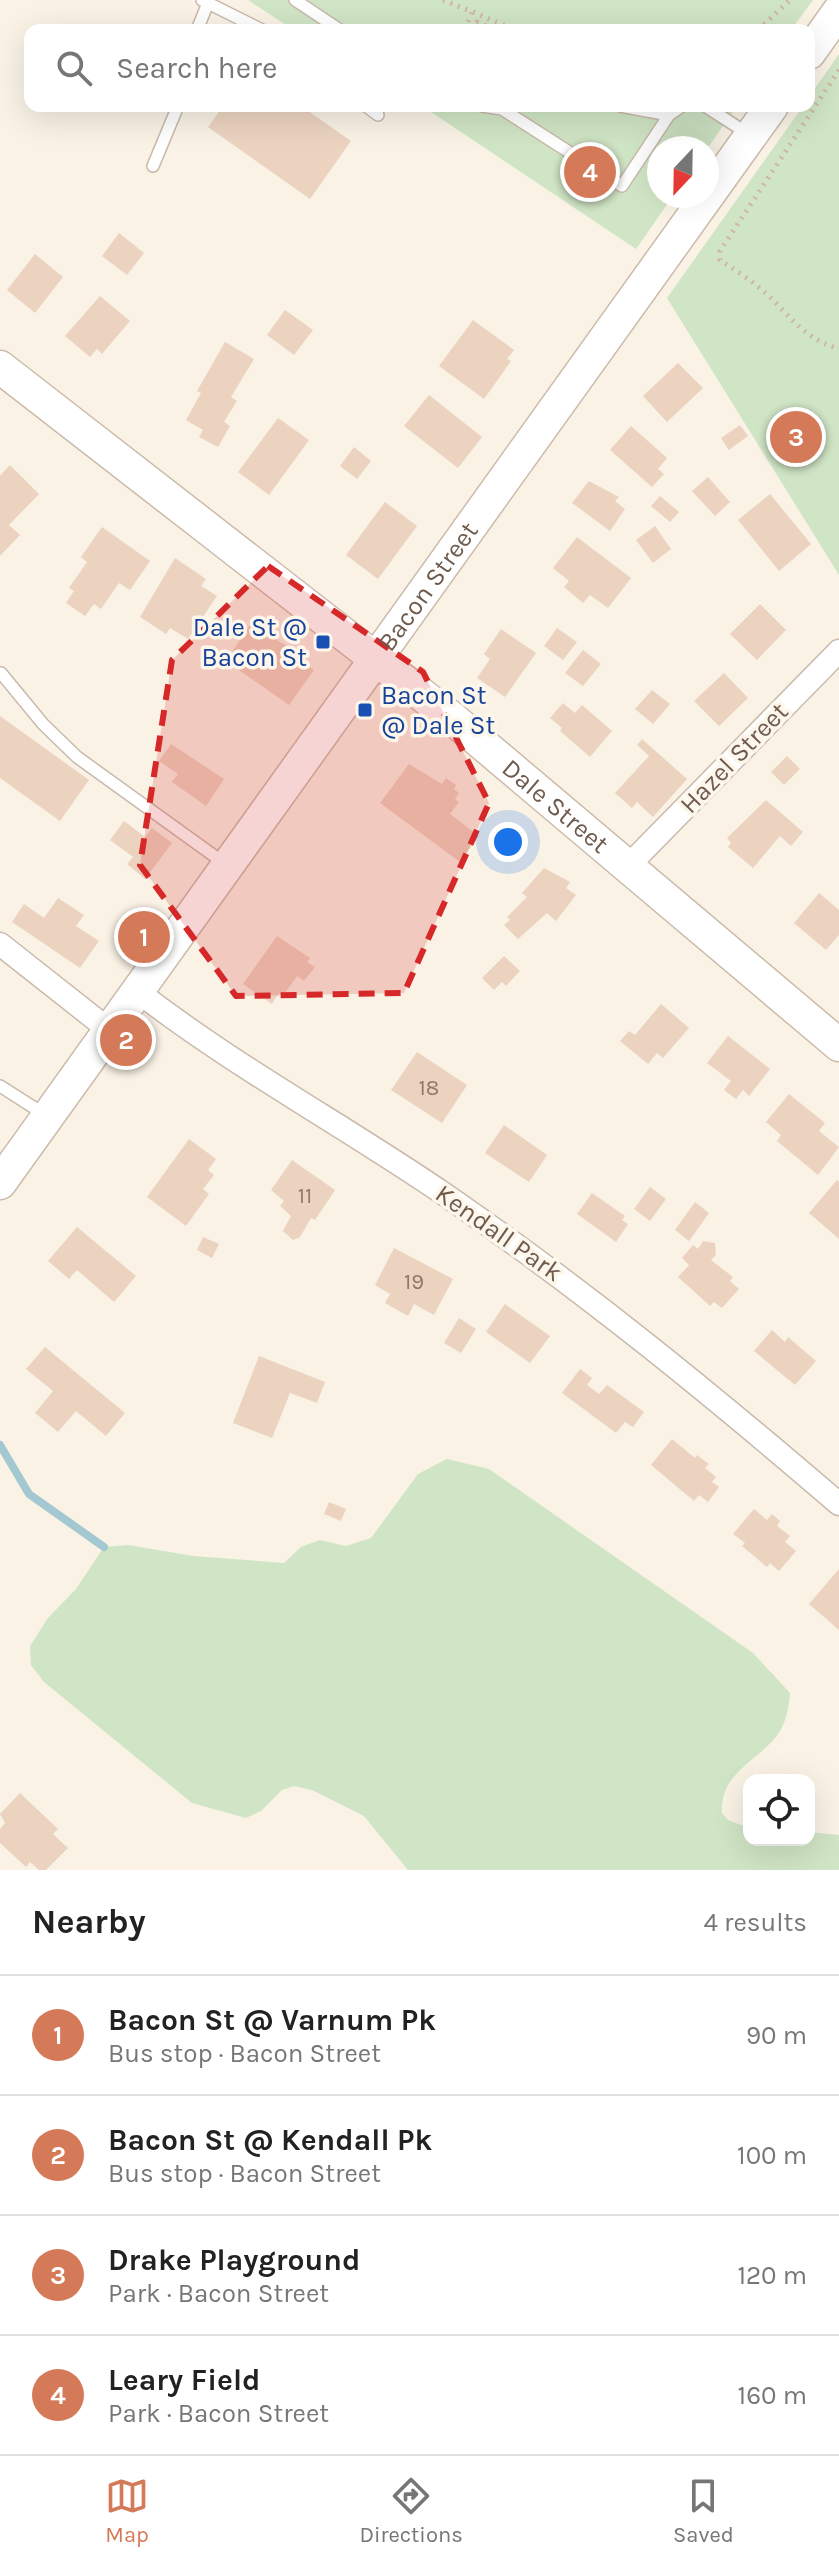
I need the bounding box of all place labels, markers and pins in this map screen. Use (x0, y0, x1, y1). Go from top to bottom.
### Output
pin: 4 (564, 142, 616, 202)
pin: 3 (770, 407, 822, 467)
place label: Dale St @ Bacon St (193, 612, 307, 673)
marker: Dale St @ Bacon St (314, 633, 332, 651)
place label: Bacon St @ Dale St (381, 680, 496, 741)
marker: Bacon St @ Dale St (356, 701, 374, 719)
pin: 1 (118, 907, 170, 967)
pin: 2 (100, 1010, 152, 1070)

